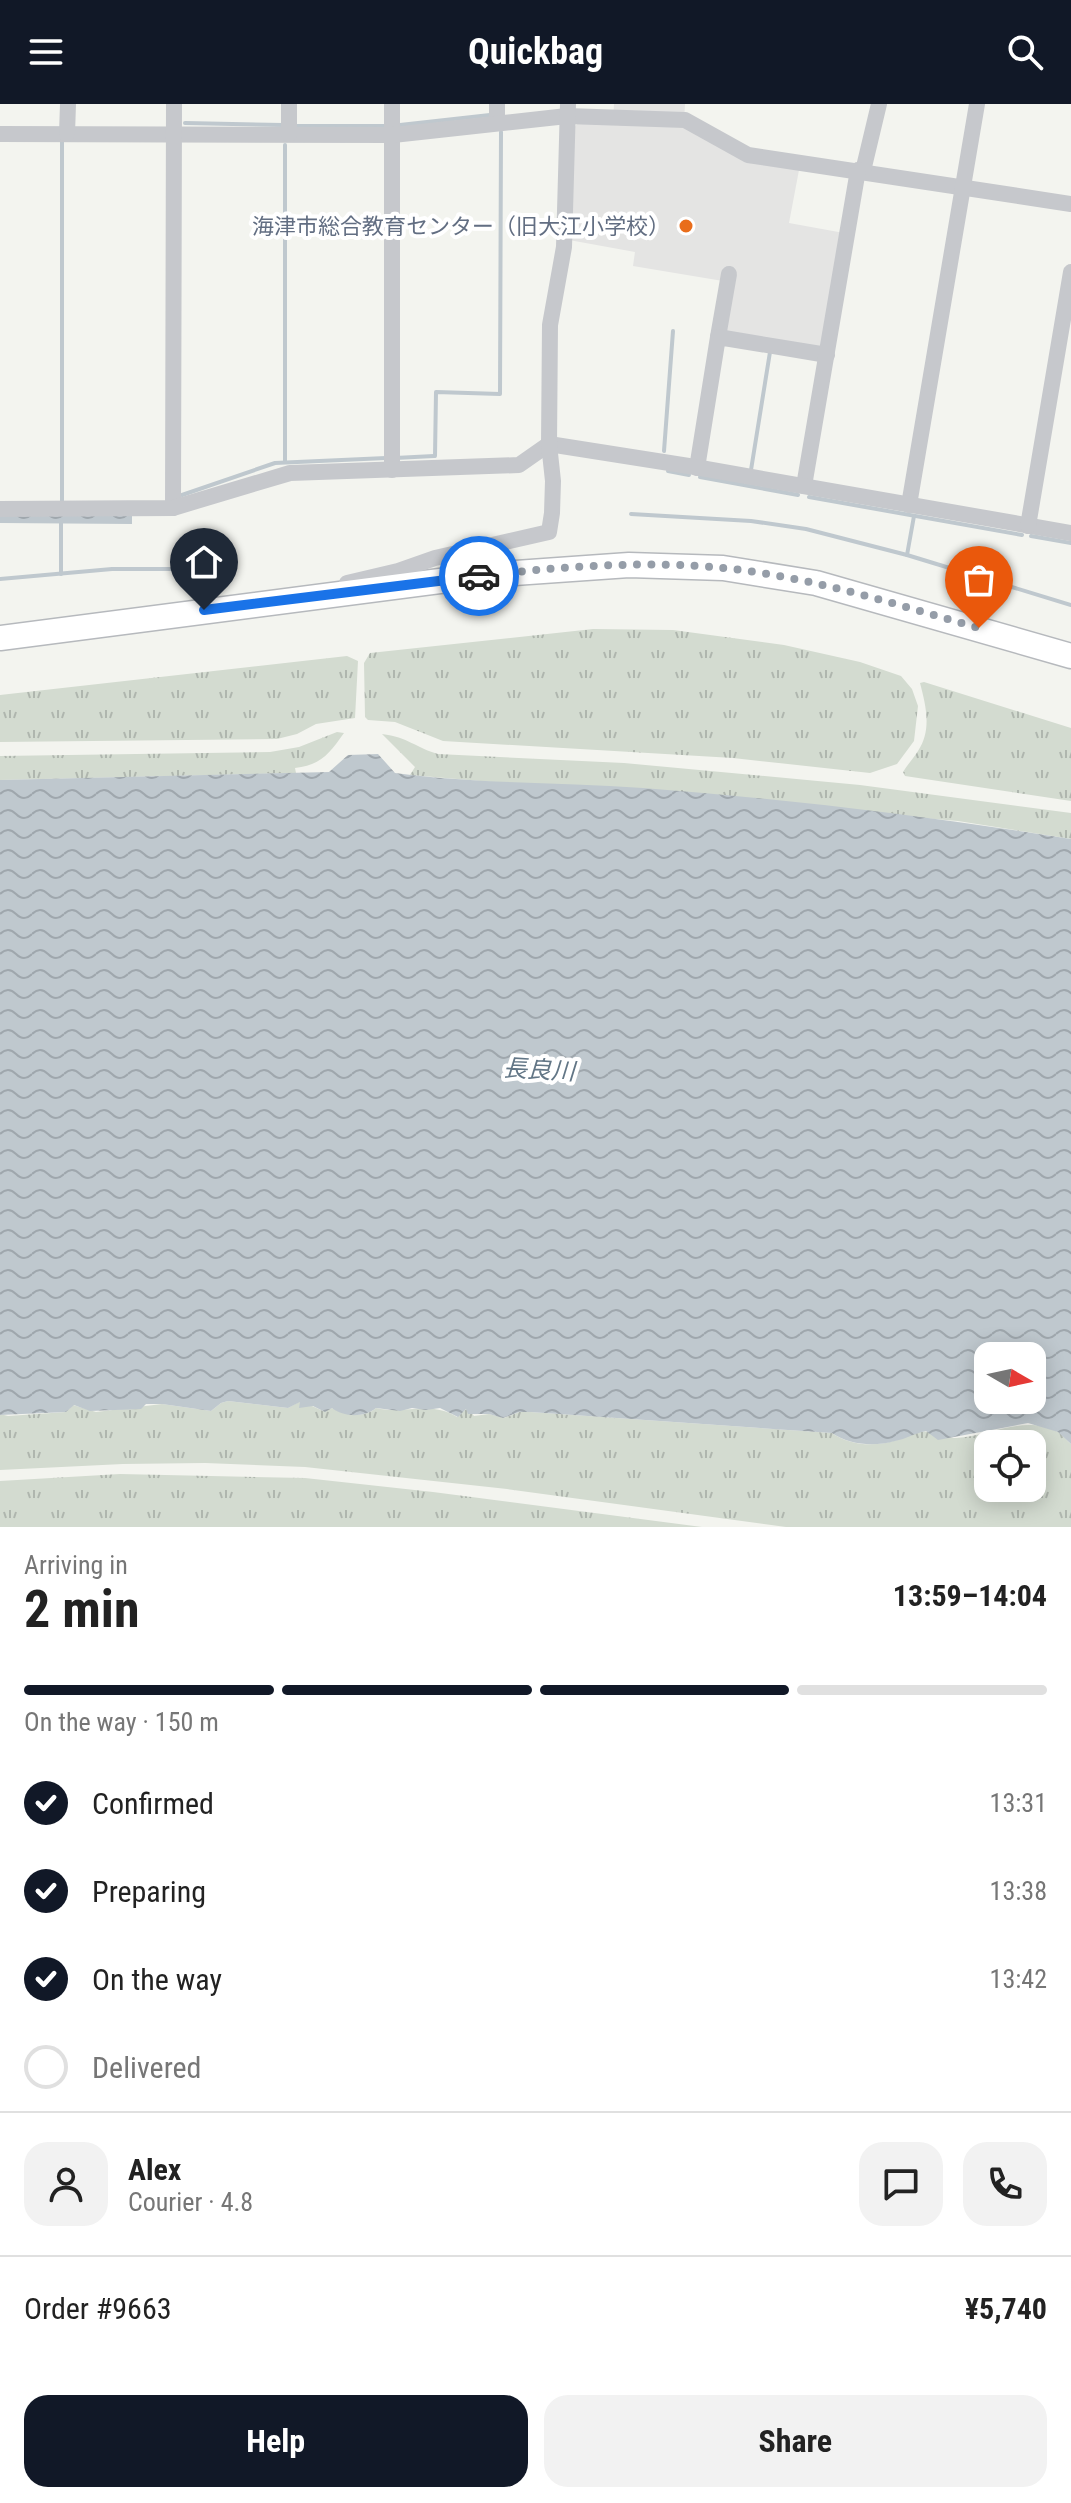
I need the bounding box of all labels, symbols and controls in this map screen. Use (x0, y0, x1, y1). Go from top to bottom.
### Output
icon: menu (24, 30, 68, 74)
icon: search (1003, 30, 1047, 74)
text: Quickbag (468, 31, 603, 73)
place label: 海津市総合教育センター（旧大江小学校） (252, 214, 670, 239)
marker: 海津市総合教育センター（旧大江小学校） (677, 217, 695, 235)
pin (170, 528, 238, 610)
courier (439, 536, 519, 616)
icon: home (182, 540, 226, 584)
pin (945, 546, 1013, 628)
icon: car (457, 554, 501, 598)
icon: bag (957, 558, 1001, 602)
water label: 長良川 (502, 1054, 579, 1086)
north arrow (974, 1342, 1046, 1414)
map controls (974, 1342, 1046, 1502)
button: locate (974, 1430, 1046, 1502)
text: Arriving in (24, 1550, 128, 1580)
text: 13:59–14:04 (893, 1578, 1047, 1613)
text: 2 min (24, 1579, 140, 1640)
text: On the way · 150 m (24, 1707, 219, 1737)
icon: check (24, 1781, 68, 1825)
text: Confirmed (92, 1786, 214, 1821)
text: 13:31 (990, 1788, 1047, 1818)
icon: check (24, 1869, 68, 1913)
text: Preparing (92, 1874, 206, 1909)
text: 13:38 (990, 1876, 1047, 1906)
icon: check (24, 1957, 68, 2001)
text: On the way (92, 1962, 222, 1997)
text: 13:42 (990, 1964, 1047, 1994)
text: Delivered (92, 2050, 201, 2085)
button: person (24, 2142, 108, 2226)
button: chat (859, 2142, 943, 2226)
button: phone (963, 2142, 1047, 2226)
text: Alex (128, 2152, 181, 2187)
text: Courier · 4.8 (128, 2187, 253, 2217)
text: Order #9663 (24, 2291, 172, 2326)
text: ¥5,740 (965, 2291, 1047, 2326)
button: Help (24, 2395, 528, 2487)
button: Share (544, 2395, 1047, 2487)

